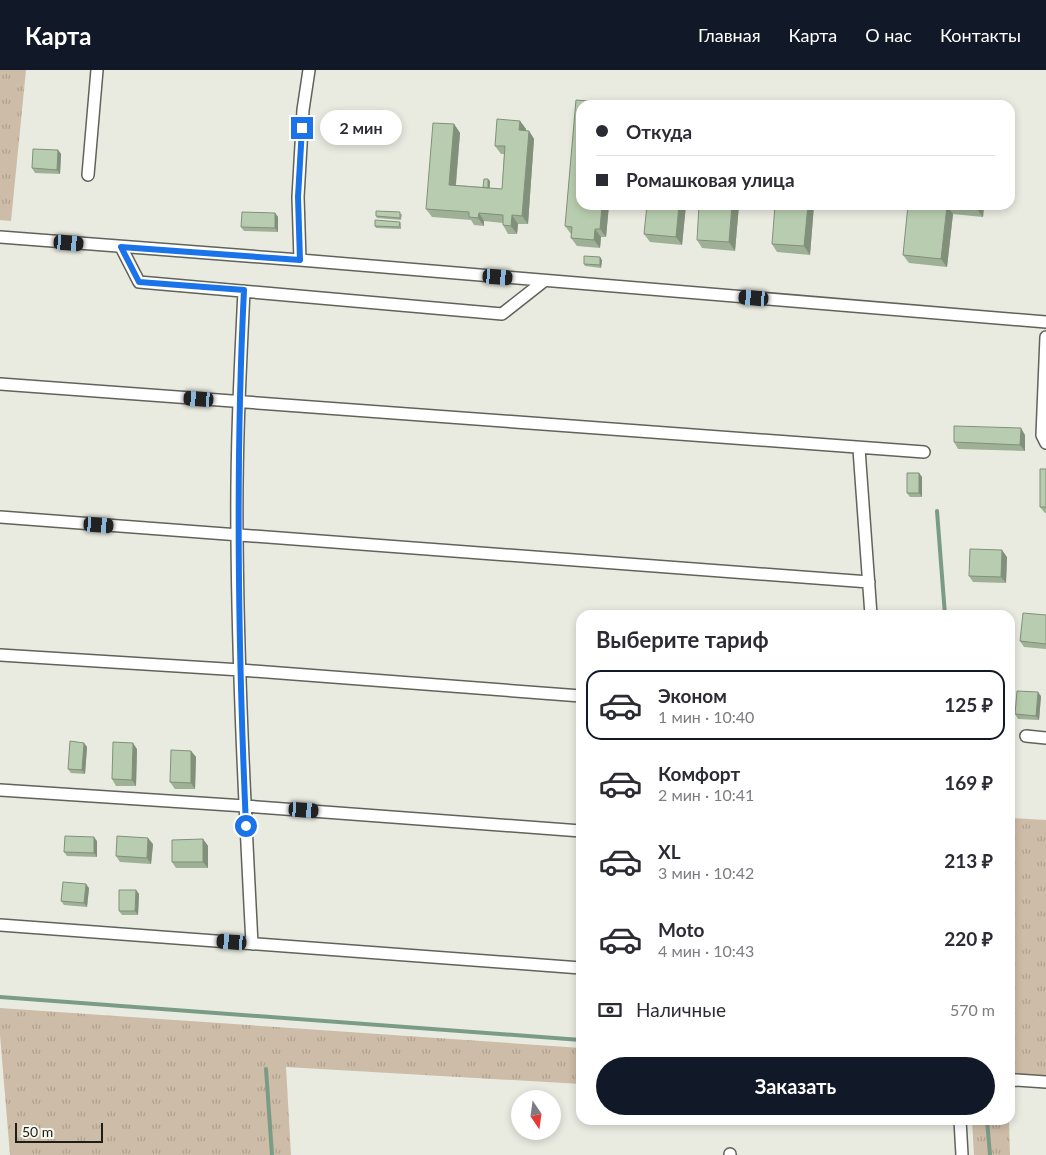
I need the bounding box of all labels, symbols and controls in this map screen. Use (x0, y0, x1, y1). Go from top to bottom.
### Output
text: Карта (25, 21, 92, 50)
text: Главная (698, 24, 761, 46)
text: Карта (789, 24, 837, 46)
text: О нас (865, 24, 912, 46)
text: Контакты (940, 24, 1021, 46)
callout: 2 мин (320, 110, 402, 146)
route end (291, 117, 313, 139)
text: 2 мин (339, 118, 383, 137)
text: Откуда (626, 120, 692, 143)
text: Ромашковая улица (626, 168, 795, 191)
car (53, 234, 84, 252)
car (482, 268, 513, 286)
car (738, 289, 769, 307)
car (183, 390, 214, 408)
car (83, 516, 114, 534)
text: Выберите тариф (596, 626, 769, 653)
icon: car (598, 683, 643, 728)
text: Эконом (658, 684, 727, 707)
text: 125 ₽ (944, 693, 993, 716)
text: 1 мин · 10:40 (658, 707, 754, 726)
icon: car (598, 761, 643, 806)
text: Комфорт (658, 762, 740, 785)
text: 169 ₽ (944, 771, 993, 794)
text: 2 мин · 10:41 (658, 785, 754, 804)
car (288, 801, 319, 819)
route start (235, 815, 257, 837)
icon: car (598, 839, 643, 884)
text: XL (658, 840, 681, 863)
text: 213 ₽ (944, 849, 993, 872)
text: 3 мин · 10:42 (658, 863, 754, 882)
icon: car (598, 917, 643, 962)
text: Moto (658, 918, 704, 941)
text: 220 ₽ (944, 927, 993, 950)
car (216, 933, 247, 951)
text: 4 мин · 10:43 (658, 941, 754, 960)
icon: cash (596, 996, 624, 1024)
text: Наличные (636, 998, 726, 1021)
text: 570 m (950, 1000, 995, 1019)
button: Заказать (596, 1057, 995, 1115)
north arrow (511, 1090, 561, 1140)
map controls (511, 1090, 561, 1140)
scale bar (15, 1120, 102, 1143)
text: 50 m (22, 1123, 53, 1140)

